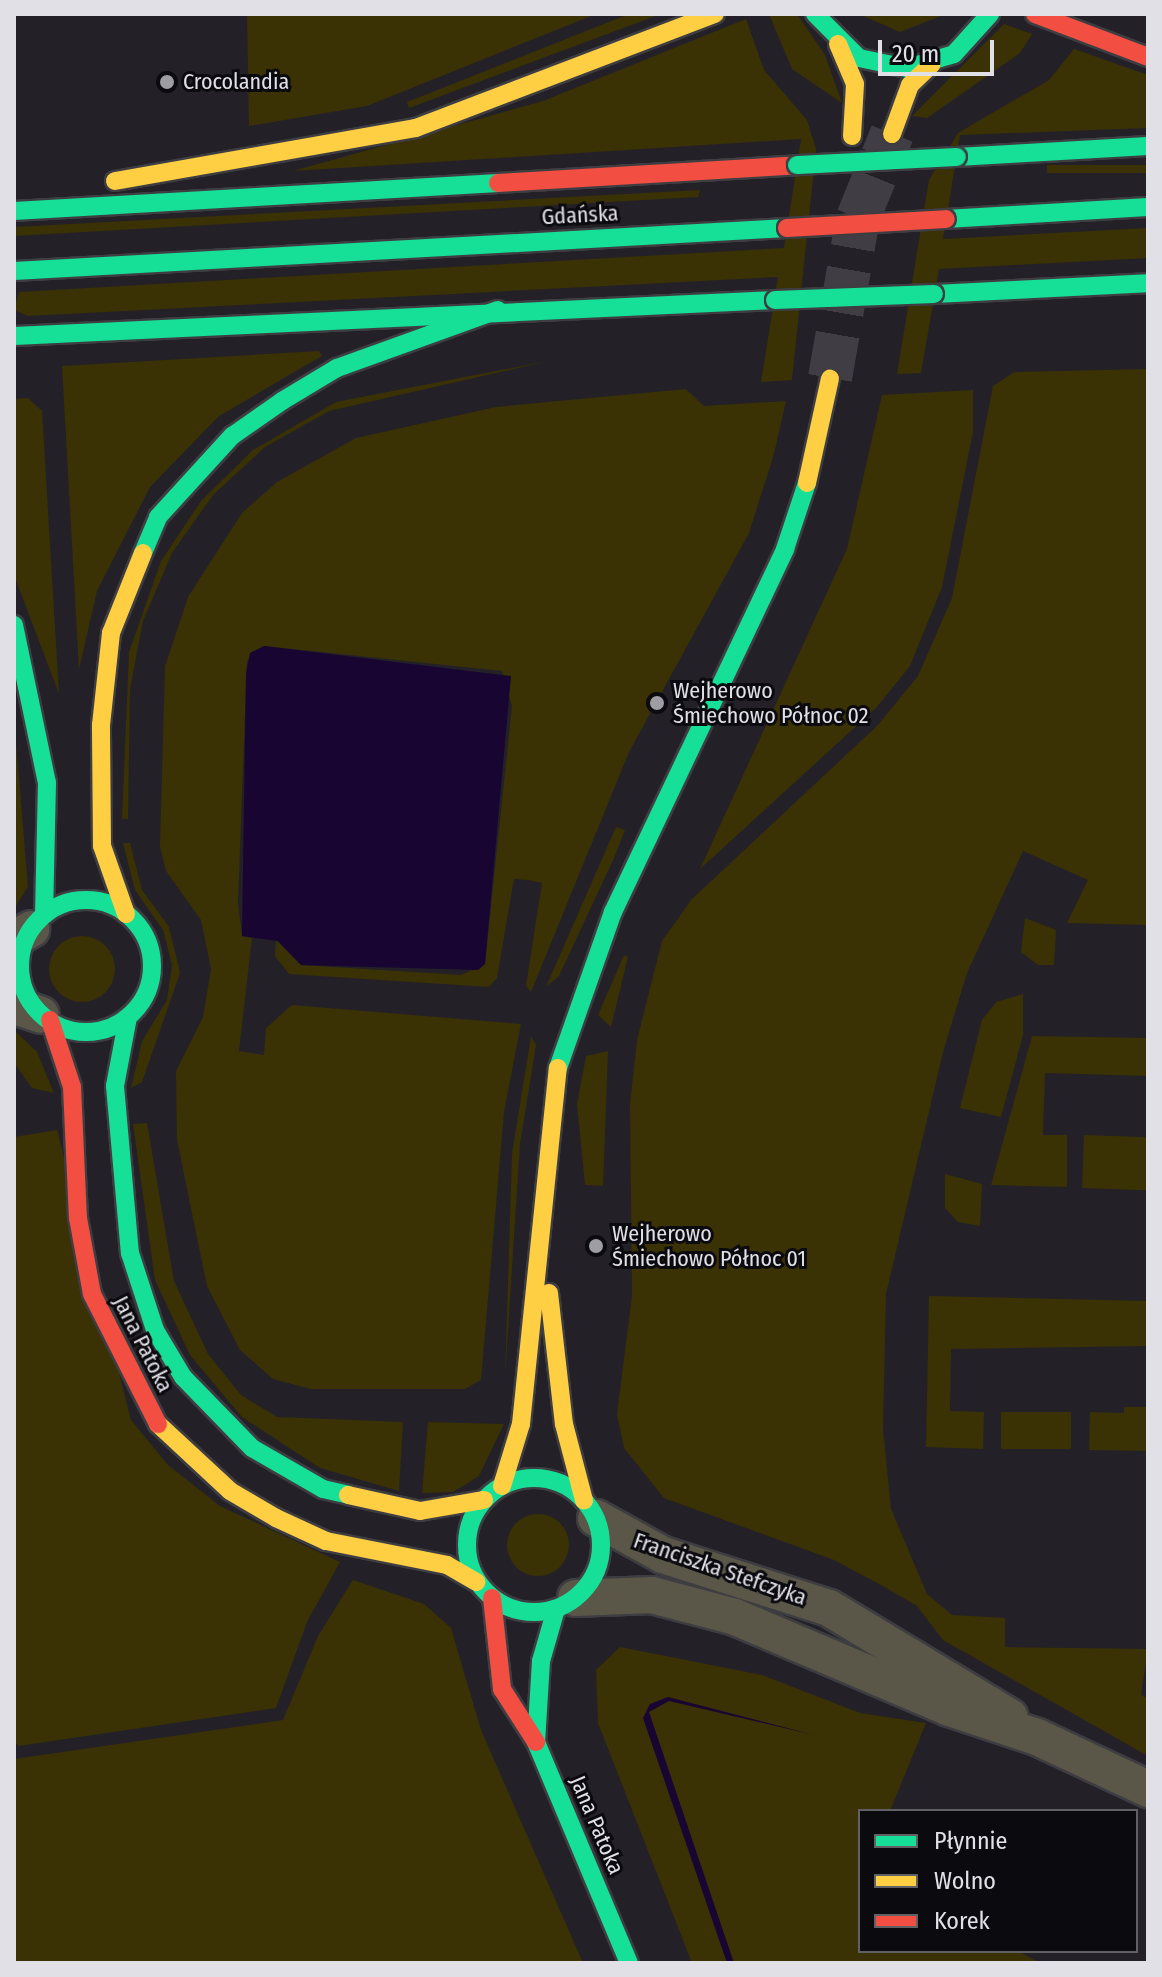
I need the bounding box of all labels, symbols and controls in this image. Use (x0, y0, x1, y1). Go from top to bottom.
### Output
scale bar (882, 24, 998, 74)
text: 20 m (892, 40, 939, 68)
place label: Crocolandia (183, 69, 289, 95)
marker: Crocolandia (158, 73, 176, 91)
street label: Gdańska (541, 200, 619, 230)
place label: Wejherowo Śmiechowo Północ 02 (673, 677, 868, 728)
marker: Wejherowo Śmiechowo Północ 02 (648, 694, 666, 712)
place label: Wejherowo Śmiechowo Północ 01 (612, 1220, 806, 1272)
marker: Wejherowo Śmiechowo Północ 01 (587, 1237, 605, 1255)
street label: Jana Patoka (107, 1291, 179, 1397)
street label: Franciszka Stefczyka (630, 1527, 810, 1611)
street label: Jana Patoka (564, 1772, 630, 1878)
legend (858, 1809, 1138, 1953)
text: Płynnie (934, 1827, 1007, 1855)
text: Wolno (934, 1867, 996, 1895)
text: Korek (934, 1907, 990, 1935)

